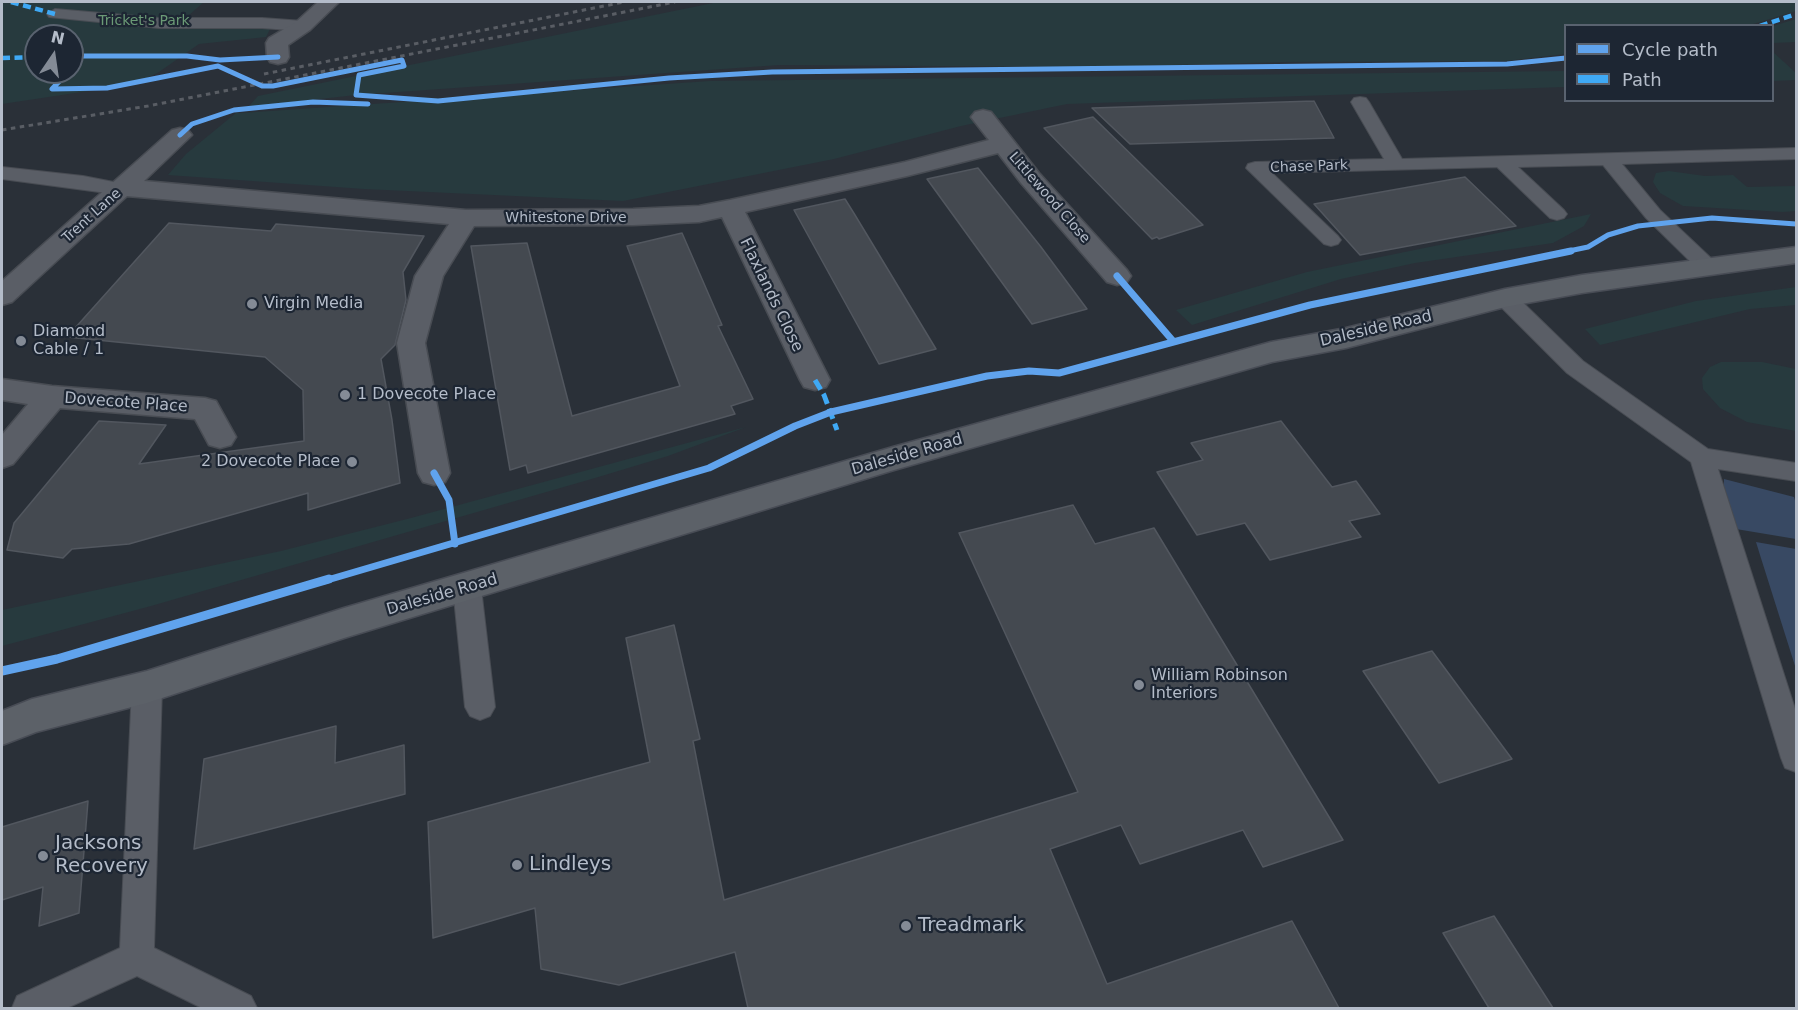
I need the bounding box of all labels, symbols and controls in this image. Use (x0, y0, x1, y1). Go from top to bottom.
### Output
park label: Tricket's Park (98, 13, 190, 29)
north arrow (24, 24, 84, 84)
legend (1564, 24, 1774, 102)
text: N (49, 27, 66, 49)
text: Cycle path (1622, 39, 1718, 60)
text: Path (1622, 69, 1662, 90)
street label: Littlewood Close (1005, 149, 1093, 247)
street label: Chase Park (1270, 157, 1348, 177)
street label: Trent Lane (59, 185, 125, 247)
street label: Whitestone Drive (505, 210, 627, 226)
street label: Flaxlands Close (735, 235, 807, 355)
place label: Virgin Media (264, 294, 363, 314)
marker: Virgin Media (245, 297, 259, 311)
street label: Daleside Road (1318, 307, 1434, 351)
place label: Diamond Cable / 1 (33, 322, 105, 360)
marker: Diamond Cable / 1 (14, 334, 28, 348)
place label: 1 Dovecote Place (357, 385, 496, 405)
marker: 1 Dovecote Place (338, 388, 352, 402)
street label: Dovecote Place (64, 389, 188, 417)
street label: Daleside Road (849, 430, 965, 480)
place label: 2 Dovecote Place (201, 452, 340, 472)
marker: 2 Dovecote Place (345, 455, 359, 469)
street label: Daleside Road (384, 570, 500, 620)
place label: William Robinson Interiors (1151, 666, 1288, 704)
marker: William Robinson Interiors (1132, 678, 1146, 692)
place label: Jacksons Recovery (55, 832, 148, 879)
marker: Jacksons Recovery (36, 849, 50, 863)
place label: Lindleys (529, 853, 611, 877)
marker: Lindleys (510, 858, 524, 872)
place label: Treadmark (918, 914, 1024, 938)
marker: Treadmark (899, 919, 913, 933)

